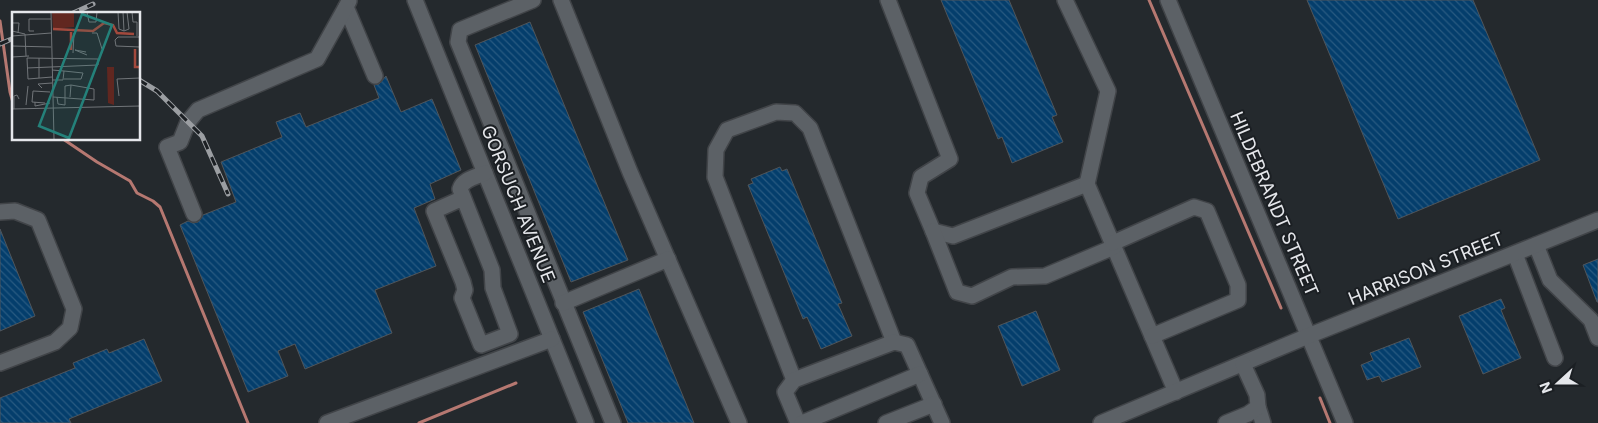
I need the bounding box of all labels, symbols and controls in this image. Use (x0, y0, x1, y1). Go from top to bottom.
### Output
inset map (12, 12, 140, 140)
street label: HILDEBRANDT STREET (1226, 108, 1323, 299)
street label: GORSUCH AVENUE (477, 122, 560, 285)
street label: HARRISON STREET (1345, 228, 1507, 309)
north arrow (1533, 358, 1583, 408)
text: N (1536, 380, 1555, 396)

